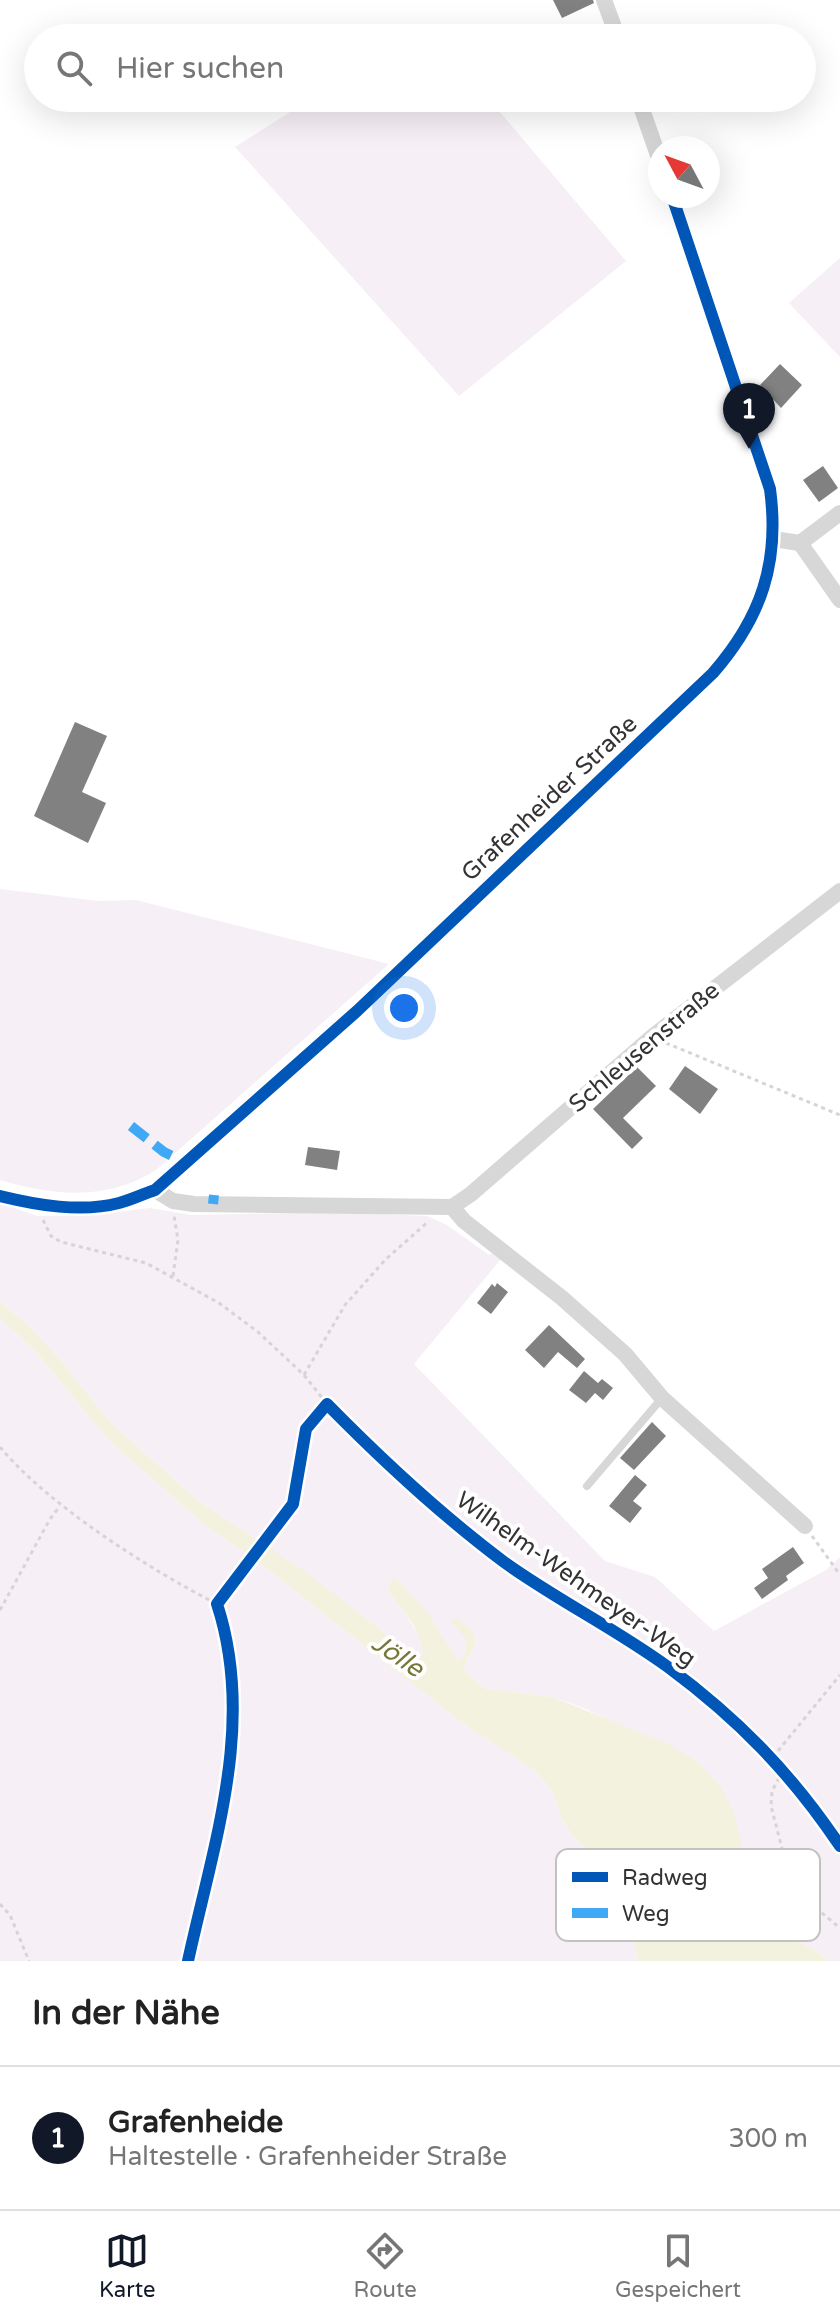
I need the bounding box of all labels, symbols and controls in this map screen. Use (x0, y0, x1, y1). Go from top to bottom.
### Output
search box (24, 24, 816, 112)
icon: search (52, 46, 96, 90)
text: Hier suchen (116, 50, 284, 87)
north arrow (648, 136, 720, 208)
pin: 1 (723, 383, 775, 449)
street label: Grafenheider Straße (455, 709, 643, 887)
street label: Schleusenstraße (563, 976, 725, 1119)
your location (384, 988, 424, 1028)
street label: Wilhelm-Wehmeyer-Weg (450, 1485, 701, 1673)
water label: Jölle (366, 1627, 430, 1685)
legend (556, 1849, 820, 1941)
text: Radweg (622, 1865, 708, 1891)
text: Weg (622, 1901, 670, 1927)
text: In der Nähe (32, 1993, 220, 2034)
text: Grafenheide (108, 2104, 283, 2141)
text: 1 (50, 2123, 66, 2154)
text: 300 m (728, 2123, 808, 2154)
text: Haltestelle · Grafenheider Straße (108, 2141, 507, 2172)
tab: Karte (99, 2229, 155, 2303)
tab: Route (354, 2229, 417, 2303)
tab: Gespeichert (615, 2229, 741, 2303)

